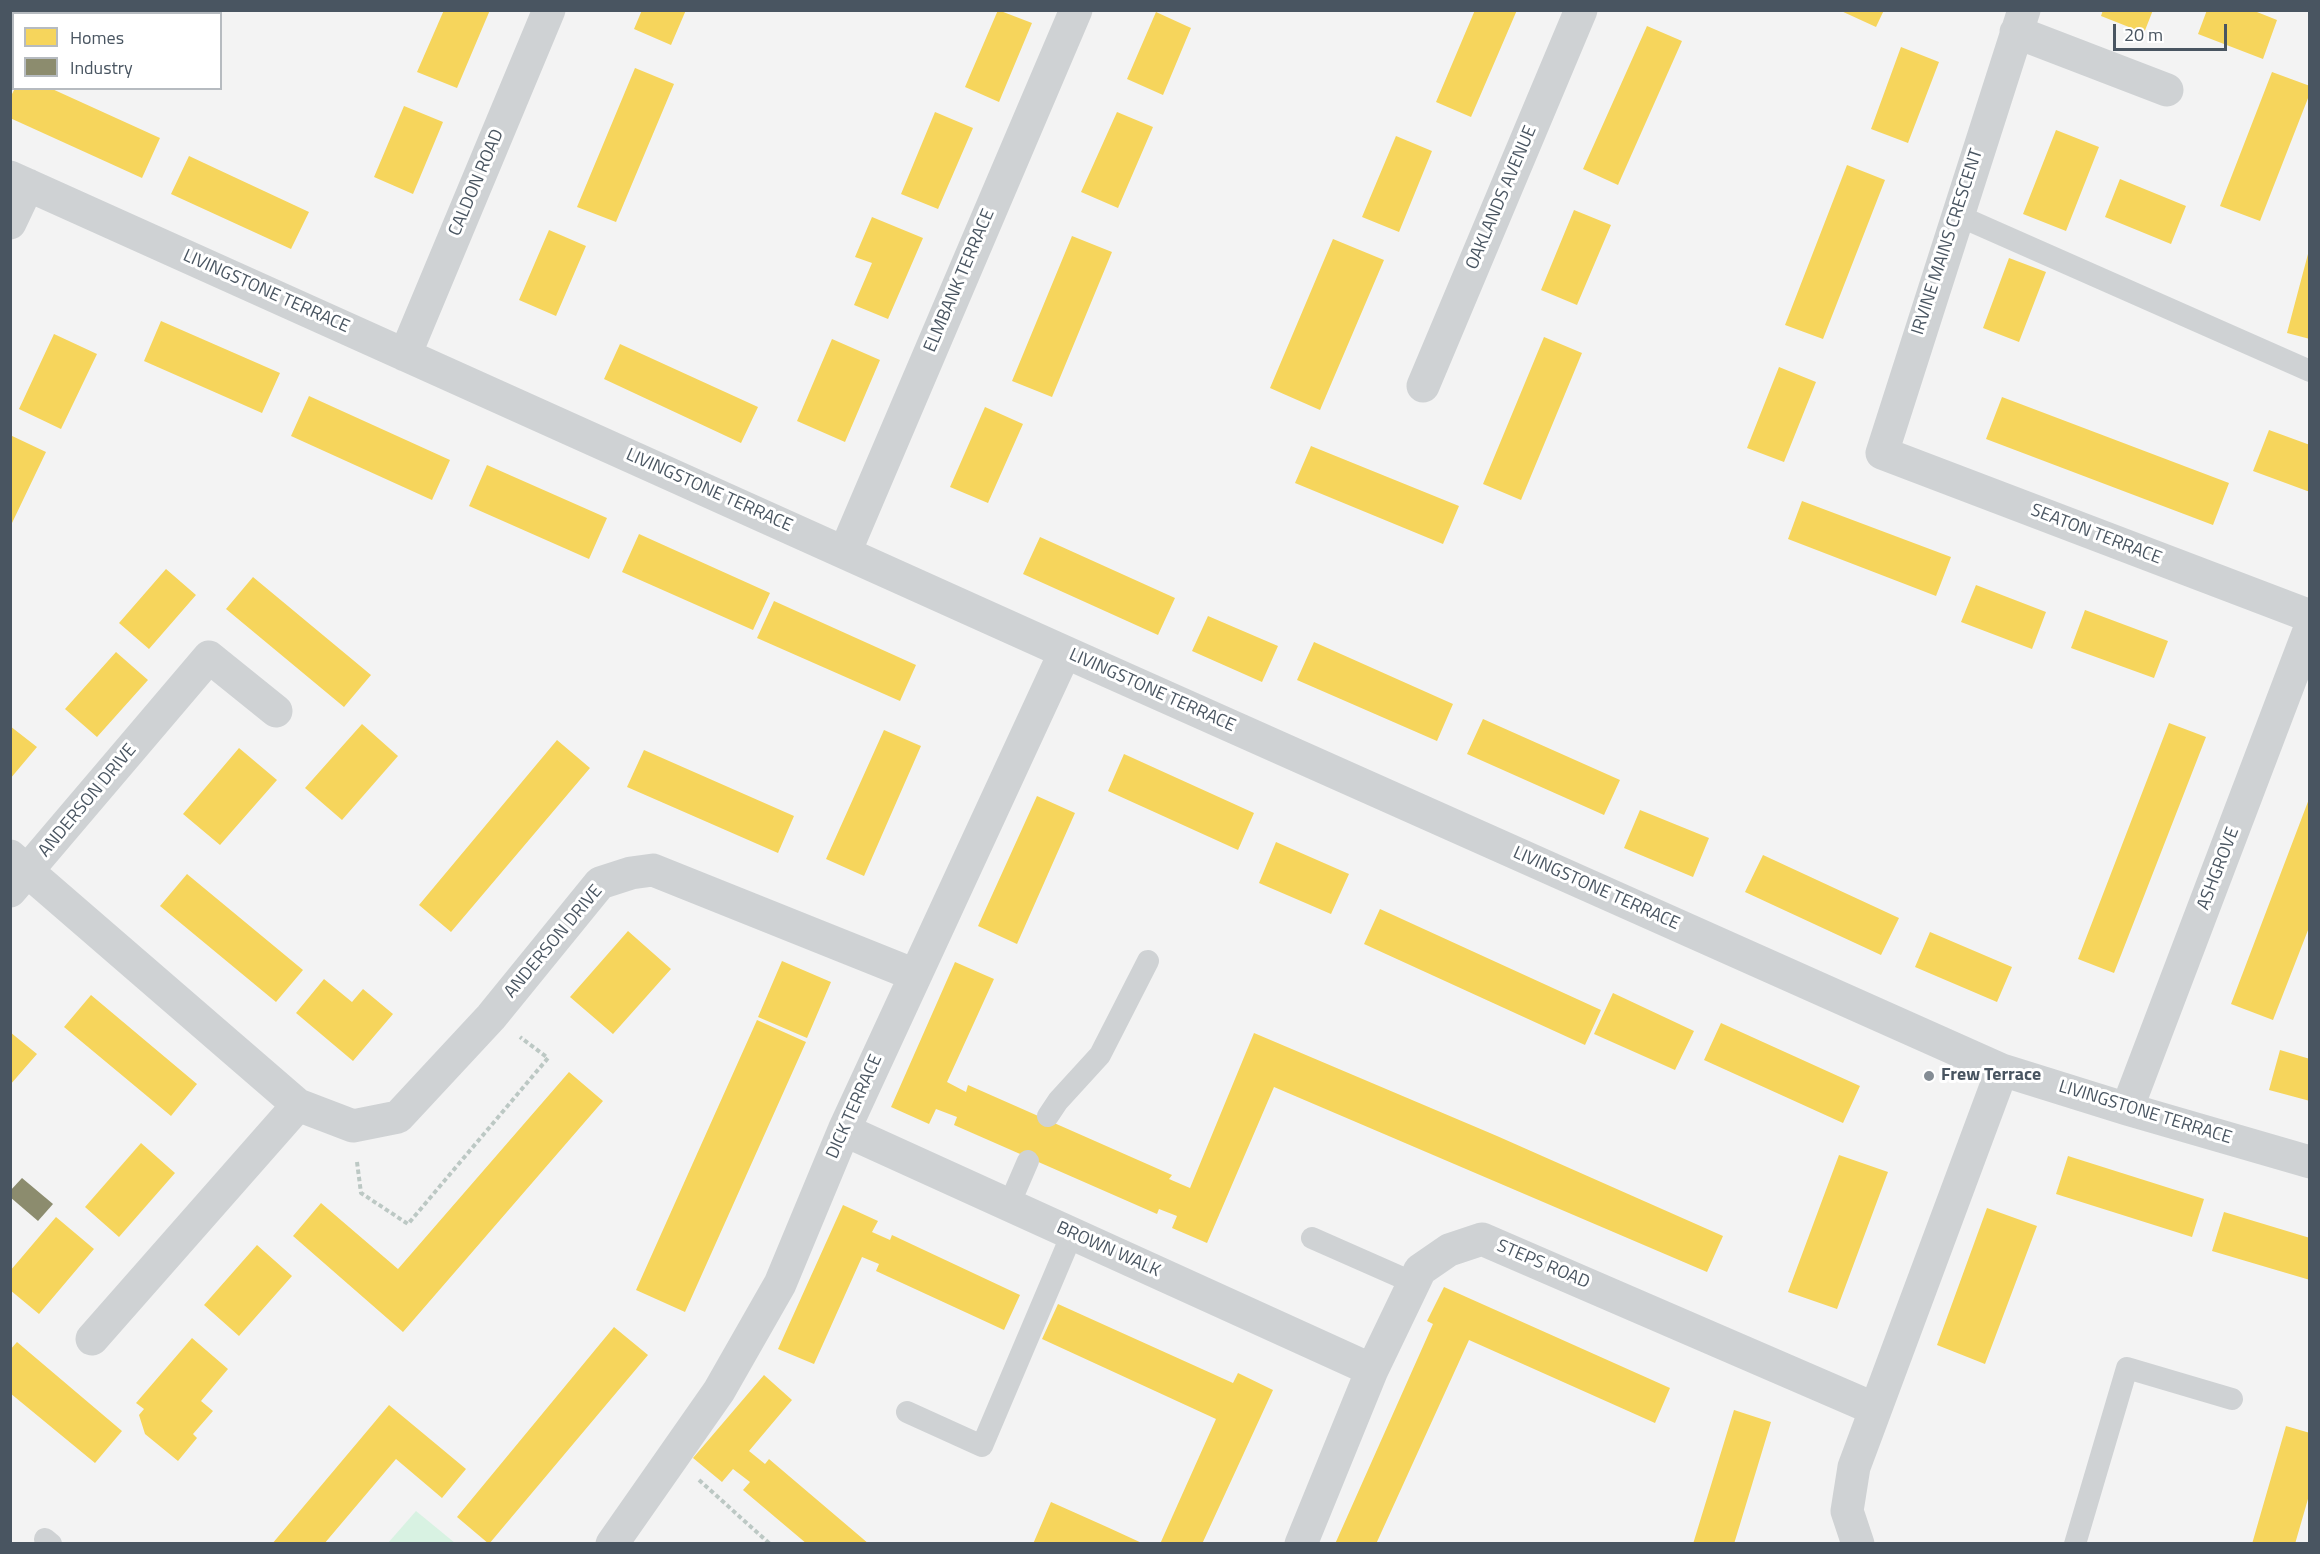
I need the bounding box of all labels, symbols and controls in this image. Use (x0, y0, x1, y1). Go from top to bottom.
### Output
legend (12, 12, 222, 90)
scale bar (2116, 12, 2230, 50)
text: 20 m (2124, 21, 2163, 48)
text: Homes (70, 24, 124, 51)
text: Industry (70, 54, 133, 81)
street label: OAKLANDS AVENUE (1462, 123, 1542, 273)
street label: CALDON ROAD (445, 126, 509, 240)
street label: IRVINE MAINS CRESCENT (1908, 146, 1988, 338)
street label: ELMBANK TERRACE (920, 206, 1000, 356)
street label: LIVINGSTONE TERRACE (179, 246, 353, 338)
street label: LIVINGSTONE TERRACE (622, 445, 796, 537)
street label: SEATON TERRACE (2028, 500, 2164, 570)
street label: LIVINGSTONE TERRACE (1065, 645, 1239, 737)
street label: ANDERSON DRIVE (34, 740, 142, 862)
street label: ASHGROVE (2193, 825, 2245, 913)
street label: LIVINGSTONE TERRACE (1509, 843, 1683, 935)
street label: ANDERSON DRIVE (500, 881, 608, 1003)
street label: DICK TERRACE (822, 1052, 888, 1162)
place label: Frew Terrace (1941, 1065, 2041, 1087)
marker: Frew Terrace (1922, 1069, 1936, 1083)
street label: LIVINGSTONE TERRACE (2056, 1076, 2234, 1150)
street label: BROWN WALK (1053, 1218, 1163, 1282)
street label: STEPS ROAD (1493, 1236, 1593, 1294)

